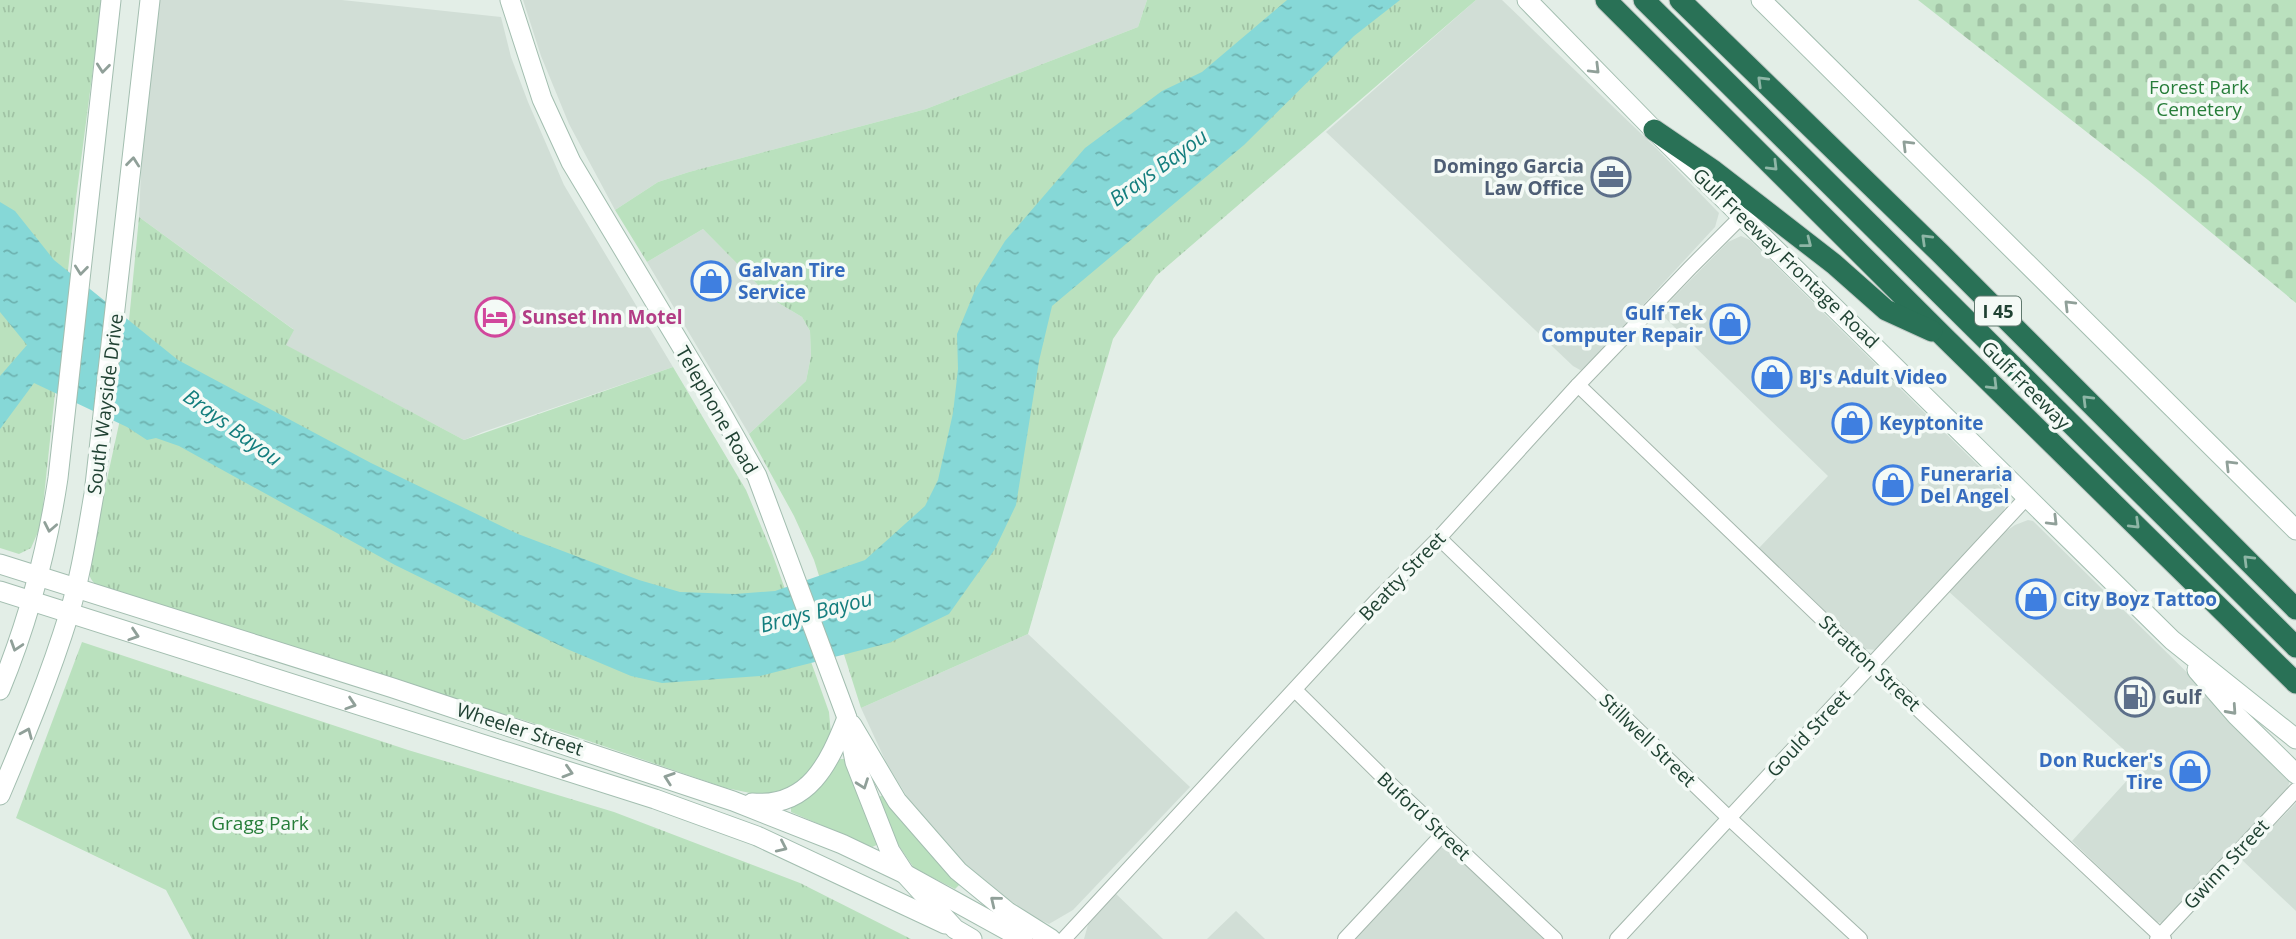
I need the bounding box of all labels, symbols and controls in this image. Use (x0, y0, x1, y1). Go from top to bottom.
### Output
one-way arrow (1587, 61, 1599, 73)
one-way arrow (95, 62, 110, 74)
park label: Forest Park Cemetery (2149, 74, 2249, 122)
one-way arrow (1758, 76, 1771, 89)
water label: Brays Bayou (1103, 122, 1213, 212)
one-way arrow (1902, 140, 1915, 153)
place label: Domingo Garcia Law Office (1433, 153, 1584, 201)
one-way arrow (125, 156, 140, 167)
office icon: Domingo Garcia Law Office (1590, 156, 1632, 198)
one-way arrow (1765, 157, 1778, 170)
street label: Gulf Freeway Frontage Road (1687, 162, 1885, 354)
one-way arrow (1800, 235, 1812, 248)
one-way arrow (1921, 235, 1934, 248)
place label: Galvan Tire Service (738, 257, 845, 305)
shop icon: Galvan Tire Service (690, 260, 732, 302)
one-way arrow (74, 264, 89, 276)
hotel icon: Sunset Inn Motel (474, 296, 516, 338)
road number: I 45 (1975, 296, 2021, 326)
place label: Gulf Tek Computer Repair (1541, 300, 1703, 348)
one-way arrow (2064, 300, 2077, 313)
shop icon: Gulf Tek Computer Repair (1709, 303, 1751, 345)
place label: Sunset Inn Motel (522, 304, 682, 330)
street label: South Wayside Drive (81, 312, 129, 496)
street label: Gulf Freeway (1976, 335, 2076, 435)
street label: Telephone Road (670, 341, 764, 479)
shop icon: BJ's Adult Video (1751, 356, 1793, 398)
place label: BJ's Adult Video (1799, 364, 1947, 390)
one-way arrow (1985, 377, 1997, 389)
water label: Brays Bayou (178, 382, 288, 472)
one-way arrow (2082, 395, 2095, 408)
shop icon: Keyptonite (1831, 402, 1873, 444)
place label: Keyptonite (1879, 410, 1983, 436)
one-way arrow (2226, 460, 2239, 473)
place label: Funeraria Del Angel (1920, 461, 2013, 509)
shop icon: Funeraria Del Angel (1872, 464, 1914, 506)
one-way arrow (2045, 513, 2058, 526)
one-way arrow (2127, 516, 2140, 529)
one-way arrow (43, 521, 58, 533)
street label: Beatty Street (1353, 526, 1451, 626)
one-way arrow (2243, 556, 2256, 569)
shop icon: City Boyz Tattoo (2015, 578, 2057, 620)
water label: Brays Bayou (757, 584, 875, 638)
place label: City Boyz Tattoo (2063, 586, 2217, 612)
street label: Stratton Street (1814, 609, 1927, 717)
one-way arrow (127, 627, 140, 641)
one-way arrow (10, 640, 25, 652)
fuel station icon: Gulf (2114, 676, 2156, 718)
street label: Gould Street (1761, 683, 1856, 783)
place label: Gulf (2162, 684, 2203, 710)
street label: Stillwell Street (1594, 687, 1702, 793)
one-way arrow (344, 695, 356, 710)
street label: Wheeler Street (453, 696, 587, 762)
one-way arrow (2224, 702, 2236, 715)
one-way arrow (19, 727, 33, 740)
place label: Don Rucker's Tire (2039, 747, 2163, 795)
shop icon: Don Rucker's Tire (2169, 750, 2211, 792)
one-way arrow (561, 764, 573, 778)
street label: Buford Street (1372, 766, 1477, 866)
one-way arrow (663, 772, 675, 786)
one-way arrow (855, 778, 869, 790)
park label: Gragg Park (211, 810, 309, 836)
street label: Gwinn Street (2177, 813, 2275, 915)
one-way arrow (775, 839, 787, 853)
one-way arrow (990, 897, 1003, 909)

